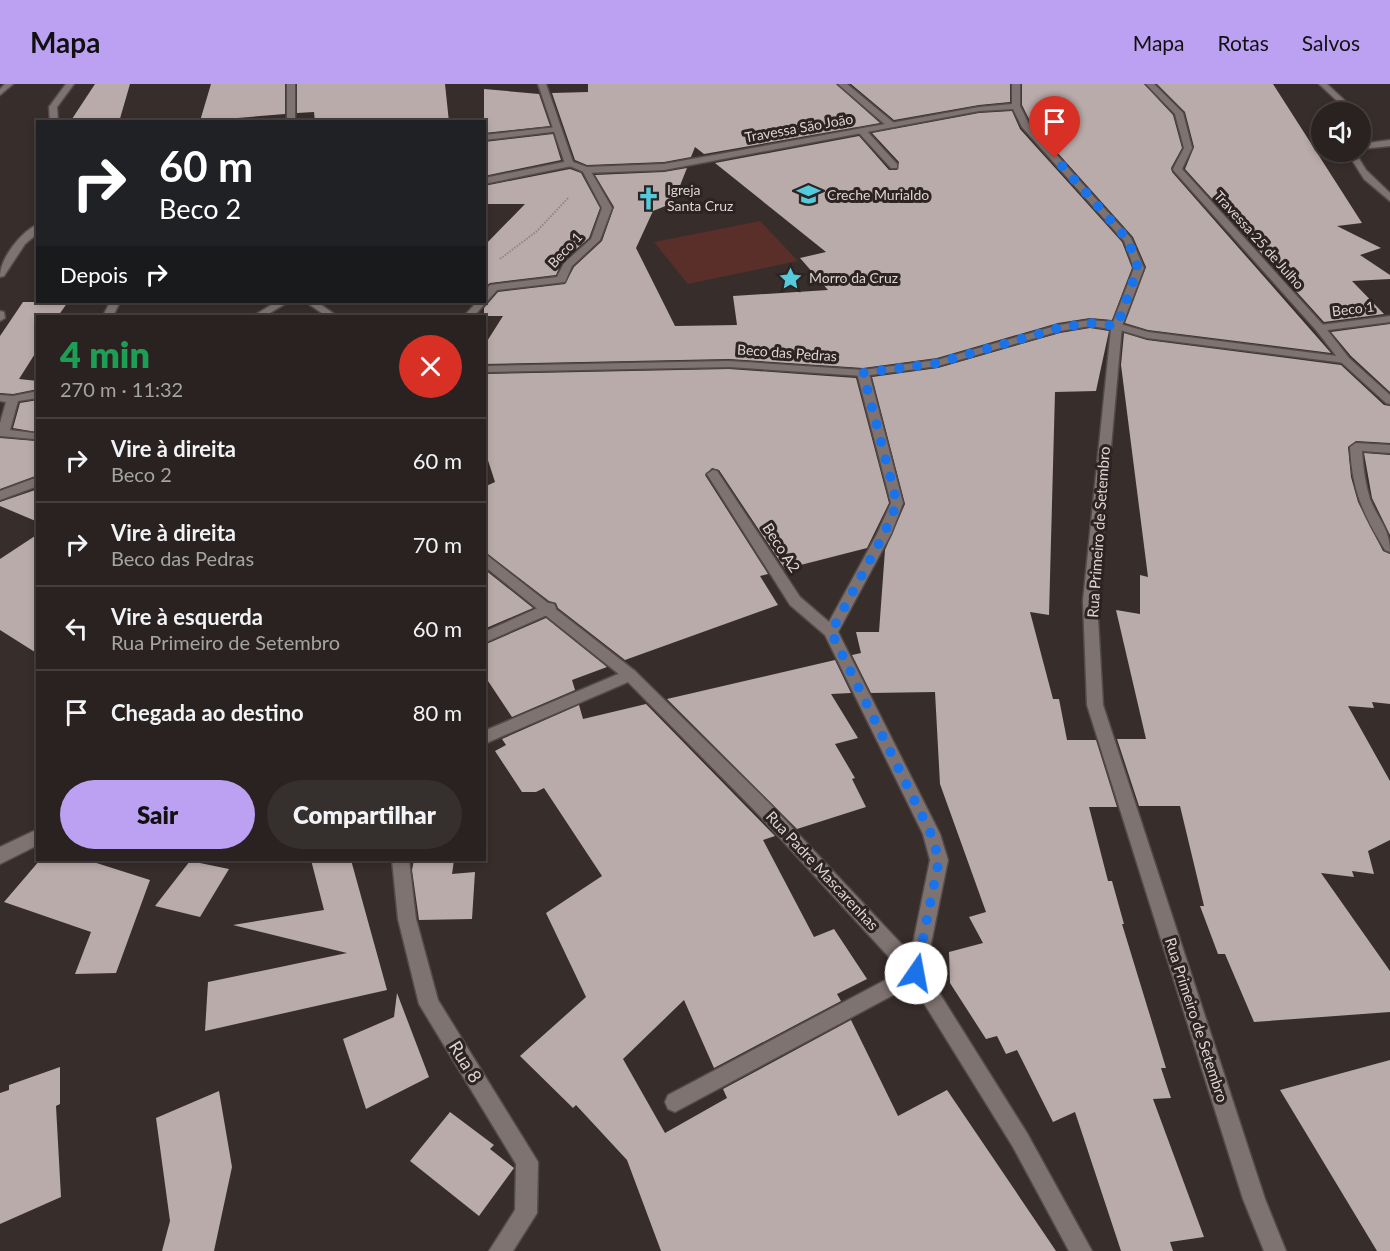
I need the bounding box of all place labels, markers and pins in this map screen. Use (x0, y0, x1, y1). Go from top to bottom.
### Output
pin (1029, 96, 1080, 158)
place label: Igreja Santa Cruz (667, 181, 733, 214)
school or university icon: Creche Murialdo (796, 182, 822, 208)
church icon: Igreja Santa Cruz (636, 185, 662, 211)
place label: Creche Murialdo (827, 186, 929, 203)
place icon: Morro da Cruz (778, 265, 804, 291)
place label: Morro da Cruz (809, 269, 898, 286)

